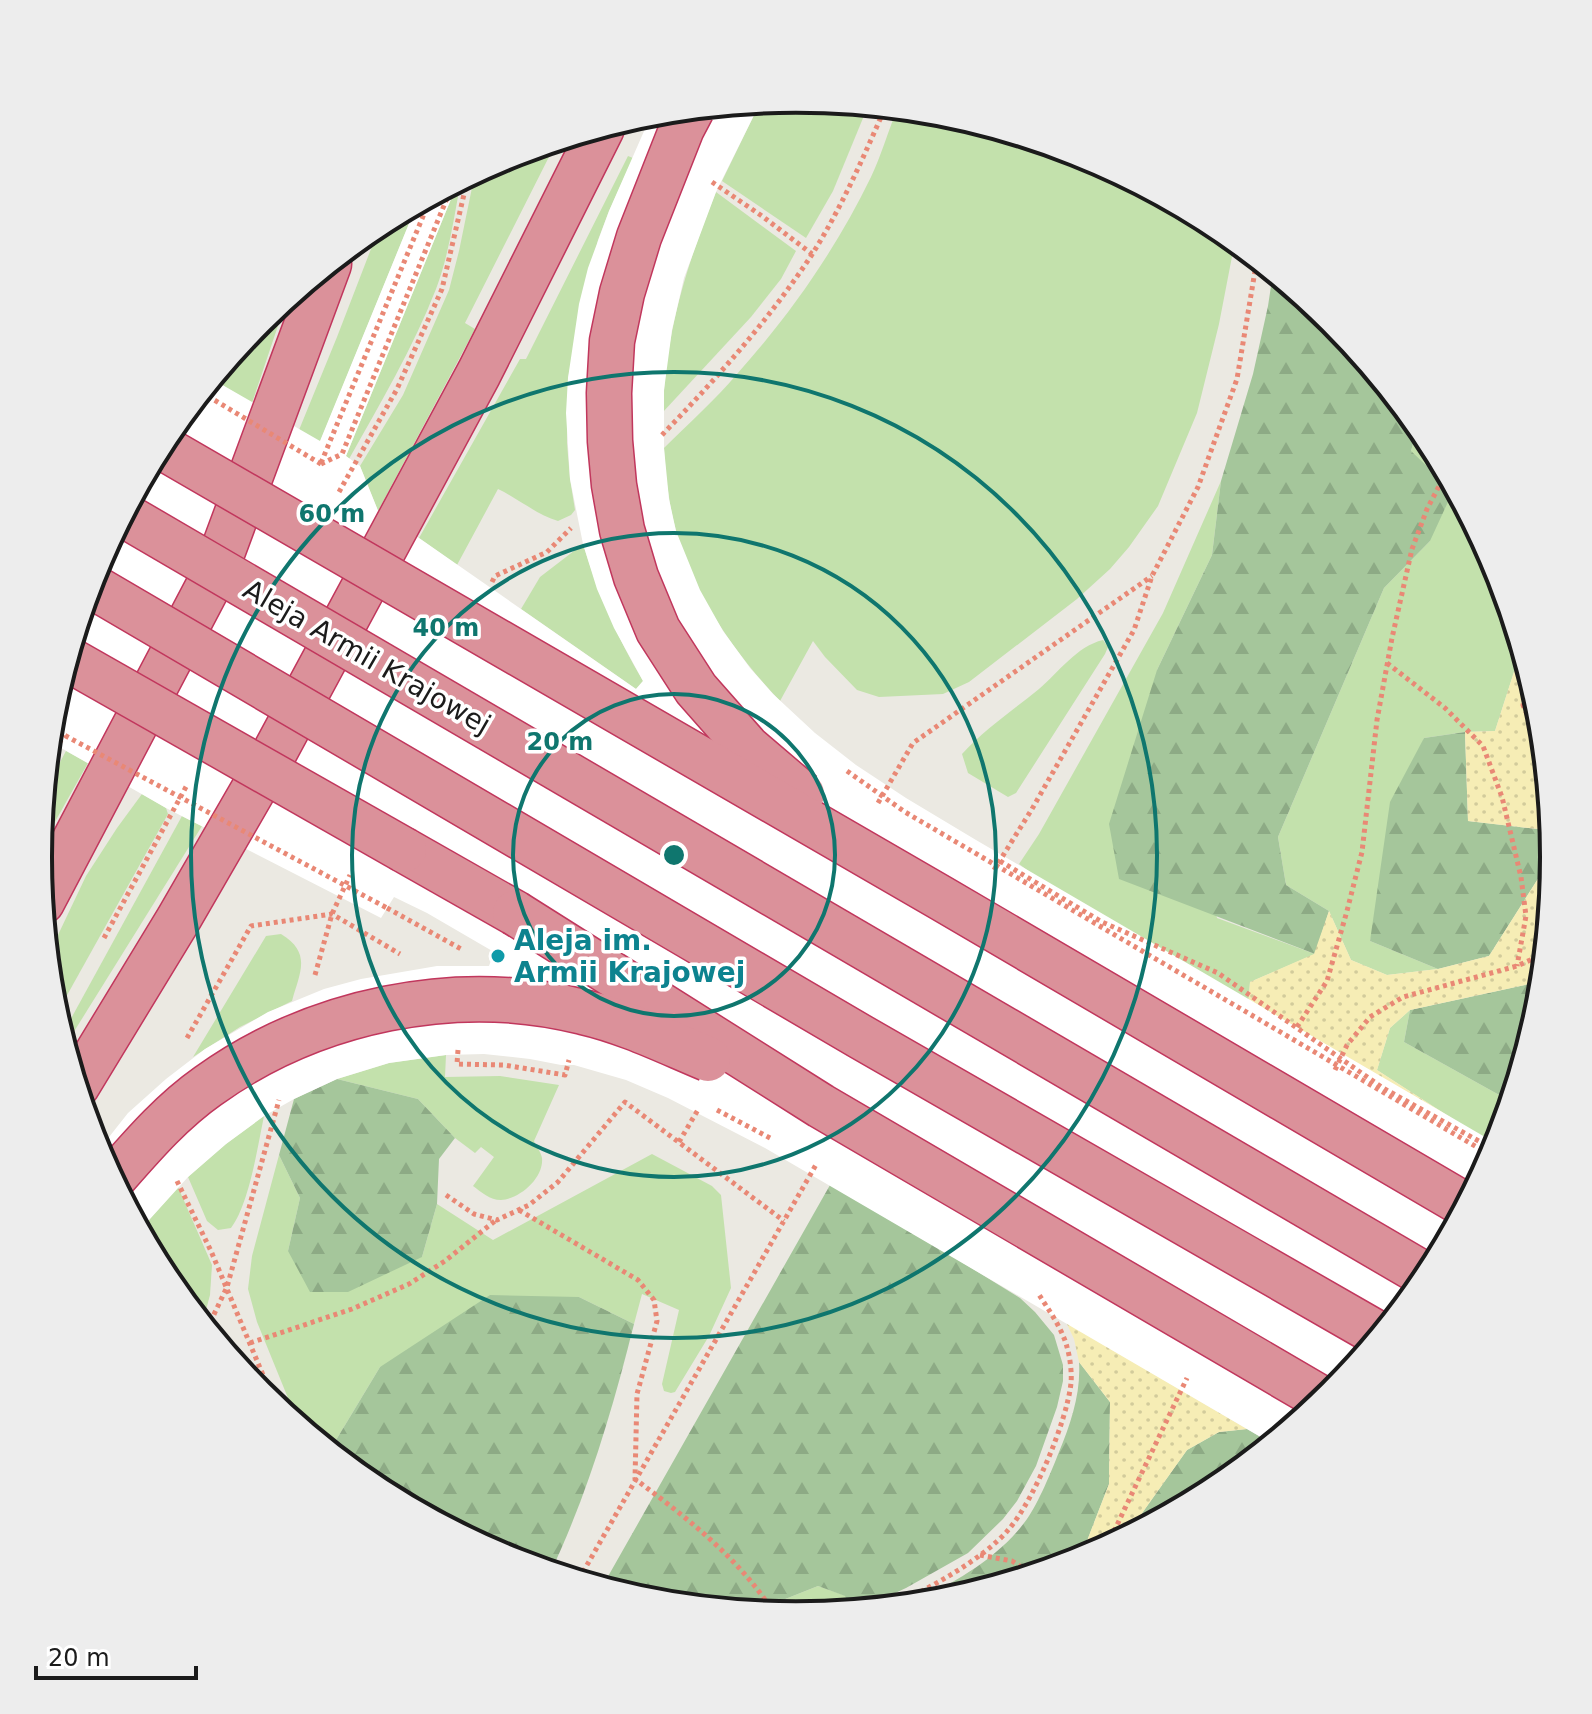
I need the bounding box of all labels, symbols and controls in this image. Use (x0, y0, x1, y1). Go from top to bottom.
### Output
text: 60 m (299, 500, 365, 528)
street label: Aleja Armii Krajowej (238, 573, 496, 741)
text: 40 m (413, 614, 479, 642)
text: 20 m (527, 728, 593, 756)
centre of rings (660, 841, 688, 869)
place label: Aleja im. Armii Krajowej (514, 924, 745, 989)
marker: Aleja im. Armii Krajowej (489, 947, 507, 965)
scale bar (36, 1630, 196, 1680)
text: 20 m (48, 1644, 110, 1672)

